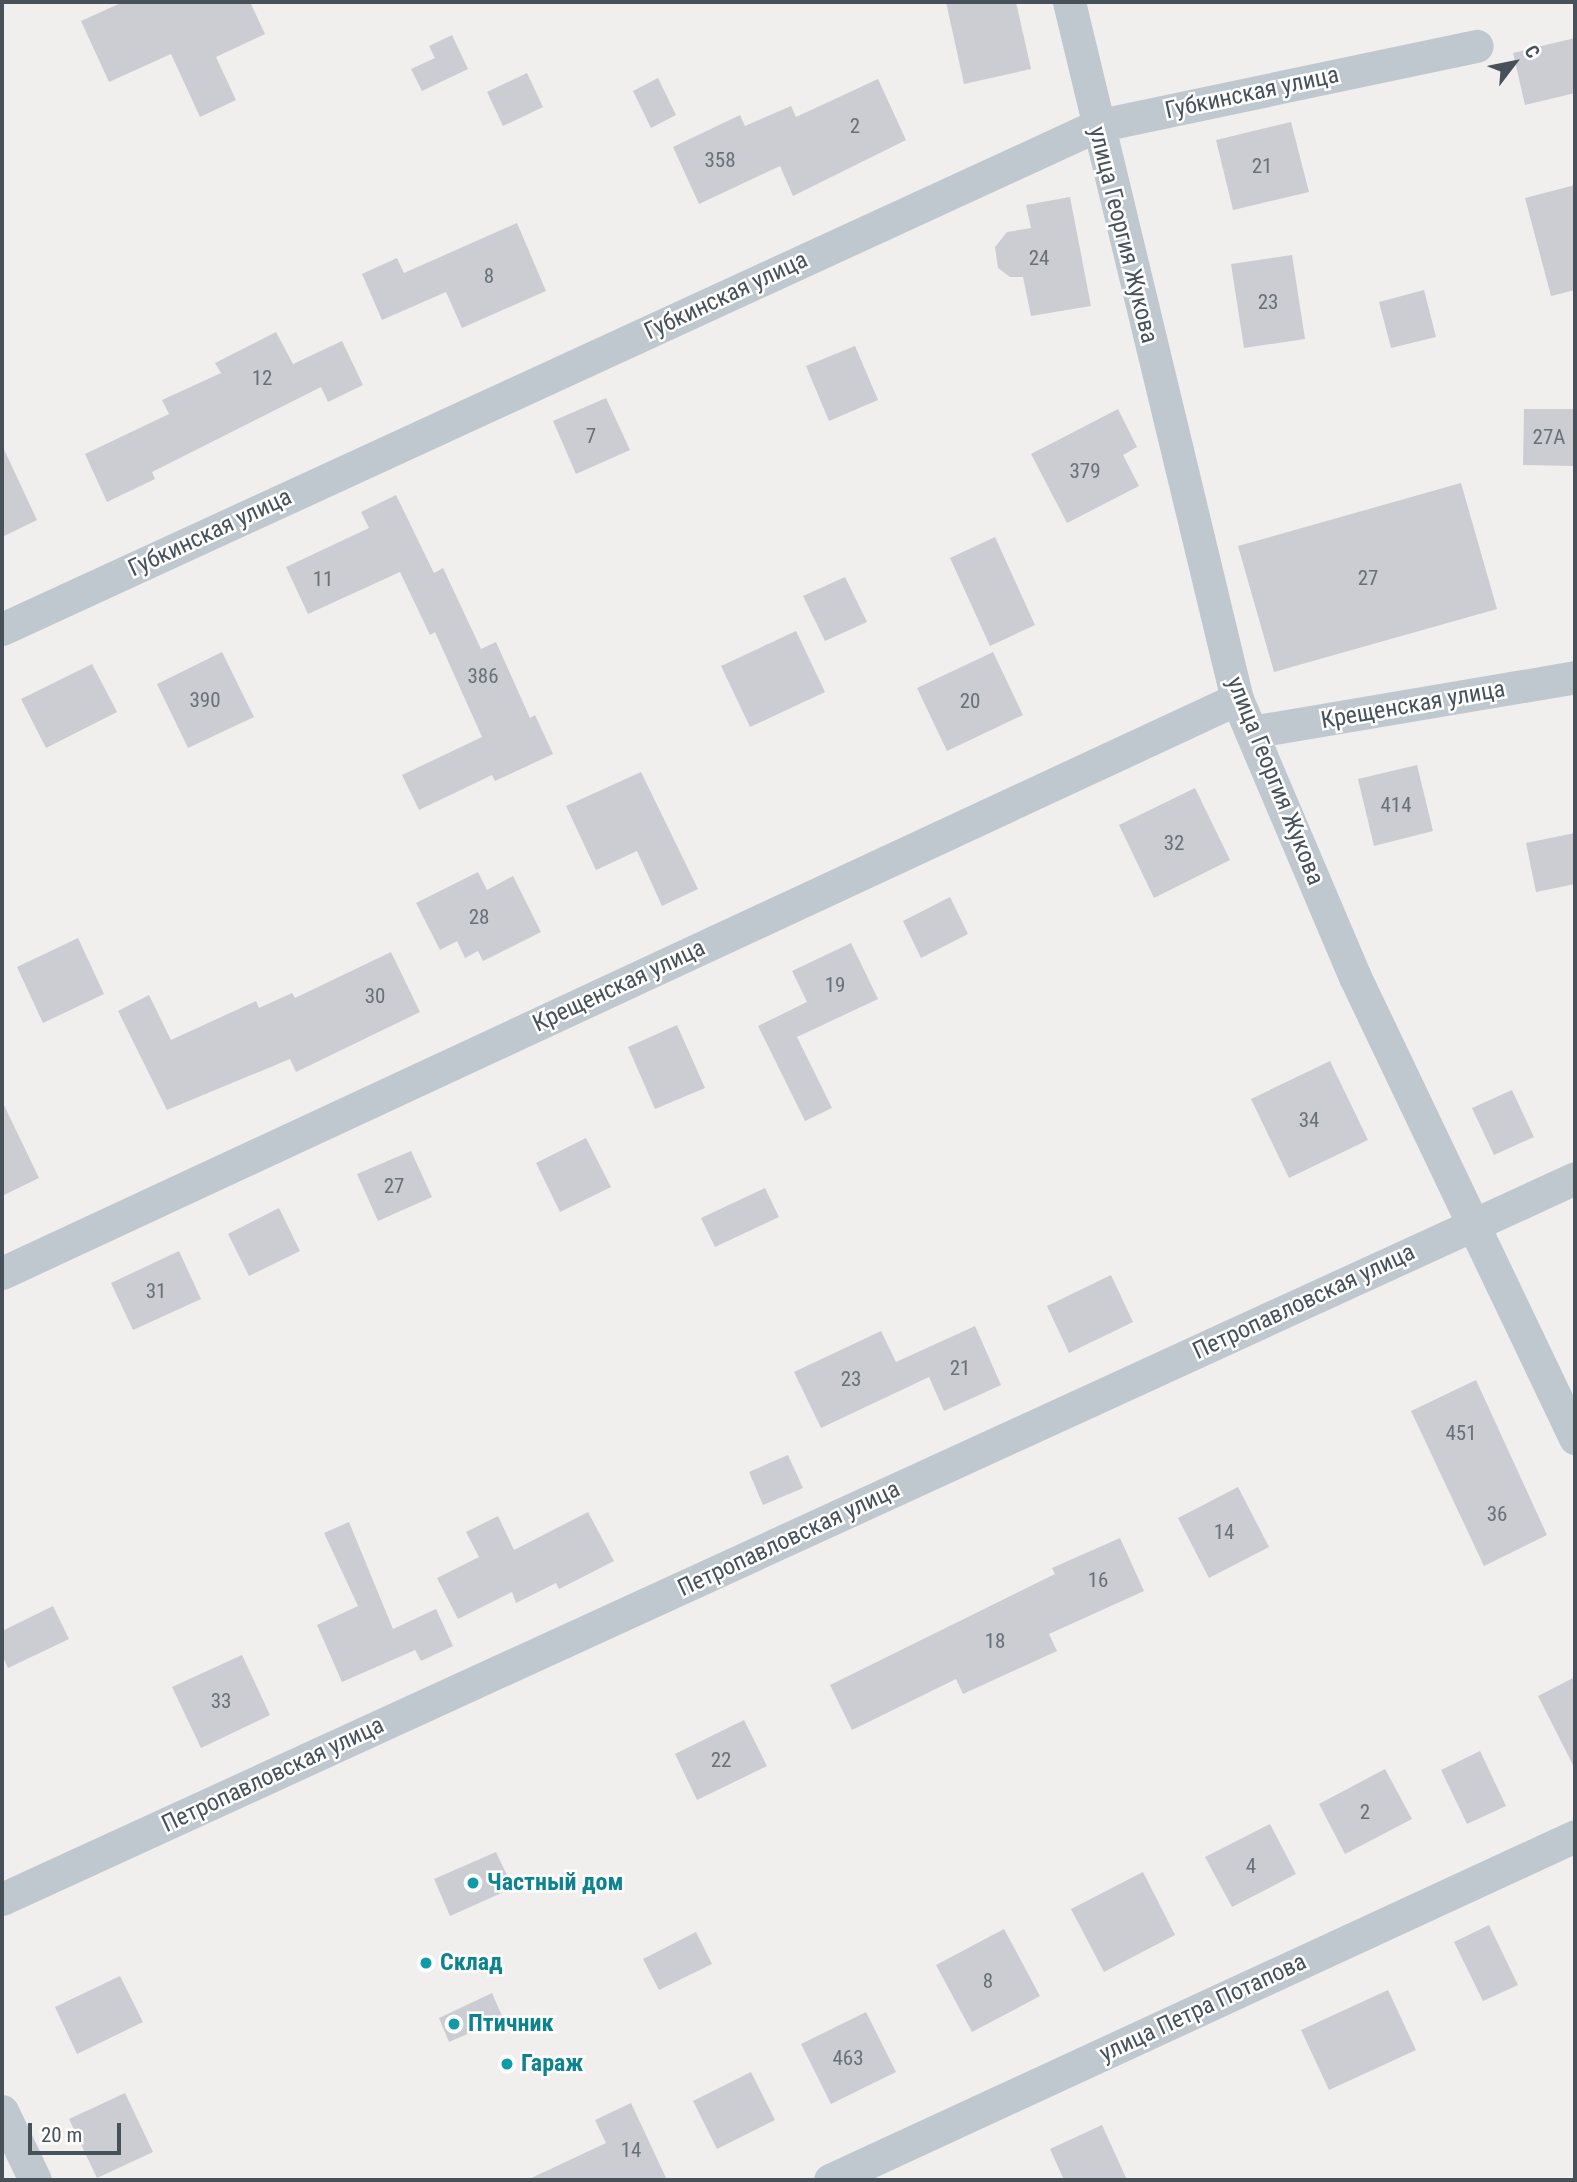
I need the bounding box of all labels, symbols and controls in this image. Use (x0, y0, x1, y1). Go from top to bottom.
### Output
north arrow (1479, 28, 1549, 98)
text: С (1520, 41, 1545, 62)
street label: Губкинская улица (1163, 61, 1341, 125)
house number: 2 (850, 113, 860, 139)
street label: улица Георгия Жукова (1082, 124, 1164, 346)
house number: 358 (704, 147, 736, 173)
house number: 21 (1252, 153, 1272, 179)
house number: 24 (1029, 245, 1049, 271)
street label: Губкинская улица (640, 246, 812, 346)
house number: 8 (484, 263, 494, 289)
house number: 23 (1258, 289, 1278, 315)
house number: 12 (252, 365, 272, 391)
house number: 7 (586, 423, 596, 449)
house number: 27А (1533, 424, 1565, 450)
house number: 379 (1069, 458, 1101, 484)
street label: Губкинская улица (124, 483, 296, 583)
house number: 27 (1358, 565, 1378, 591)
house number: 11 (313, 566, 333, 592)
house number: 386 (467, 663, 499, 689)
street label: улица Георгия Жукова (1220, 673, 1330, 889)
street label: Крещенская улица (1319, 675, 1507, 735)
house number: 390 (189, 687, 221, 713)
house number: 20 (960, 688, 980, 714)
house number: 414 (1380, 792, 1412, 818)
house number: 32 (1164, 830, 1184, 856)
house number: 28 (469, 904, 489, 930)
street label: Крещенская улица (528, 934, 710, 1038)
house number: 19 (825, 972, 845, 998)
house number: 30 (365, 983, 385, 1009)
house number: 34 (1299, 1107, 1319, 1133)
house number: 27 (384, 1173, 404, 1199)
street label: Петропавловская улица (1188, 1238, 1420, 1366)
house number: 31 (146, 1278, 166, 1304)
house number: 21 (950, 1355, 970, 1381)
house number: 23 (841, 1366, 861, 1392)
house number: 451 (1445, 1420, 1477, 1446)
street label: Петропавловская улица (673, 1475, 905, 1603)
house number: 36 (1487, 1501, 1507, 1527)
house number: 14 (1214, 1519, 1234, 1545)
house number: 16 (1088, 1567, 1108, 1593)
house number: 18 (985, 1628, 1005, 1654)
house number: 33 (211, 1688, 231, 1714)
street label: Петропавловская улица (157, 1711, 389, 1839)
house number: 22 (711, 1747, 731, 1773)
house number: 2 (1360, 1799, 1370, 1825)
house number: 4 (1246, 1853, 1256, 1879)
place label: Частный дом (487, 1869, 623, 1897)
marker: Частный дом (465, 1875, 481, 1891)
street label: улица Петра Потапова (1095, 1947, 1311, 2069)
place label: Склад (440, 1949, 503, 1977)
marker: Склад (418, 1955, 434, 1971)
house number: 8 (983, 1968, 993, 1994)
place label: Птичник (468, 2010, 553, 2038)
marker: Птичник (446, 2016, 462, 2032)
house number: 463 (832, 2045, 864, 2071)
place label: Гараж (521, 2050, 583, 2078)
marker: Гараж (499, 2056, 515, 2072)
scale bar (32, 2108, 124, 2152)
text: 20 m (41, 2123, 82, 2147)
house number: 14 (621, 2137, 641, 2163)

